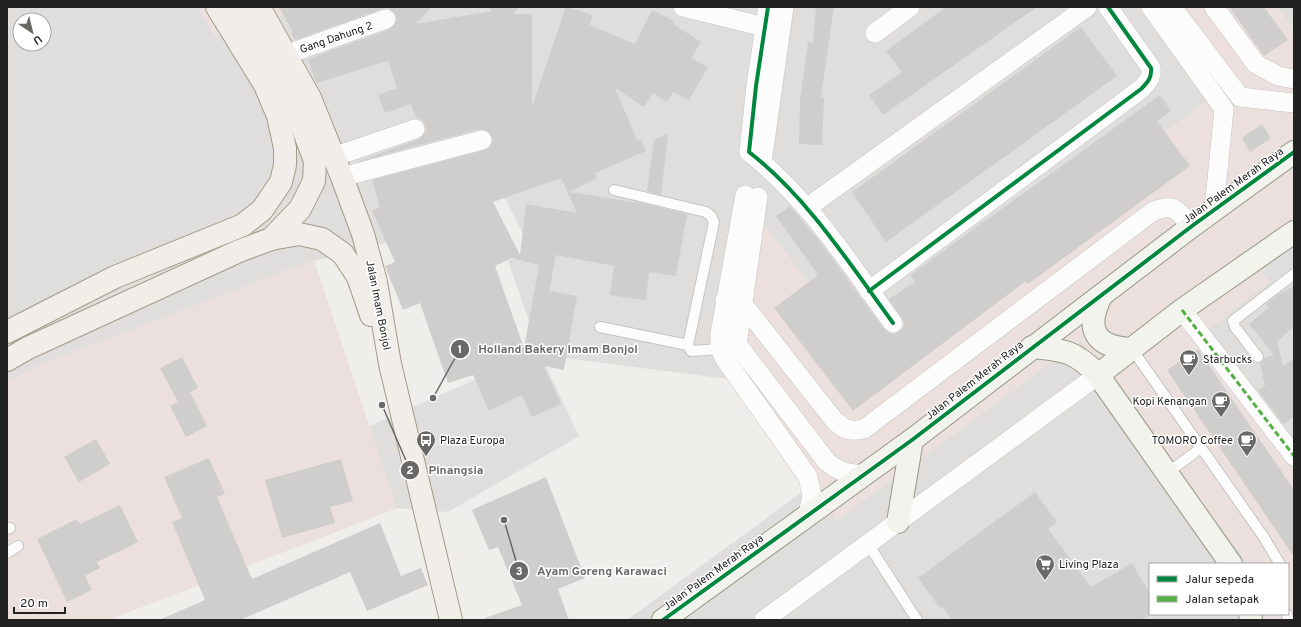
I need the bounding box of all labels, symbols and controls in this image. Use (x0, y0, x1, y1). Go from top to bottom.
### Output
north arrow (12, 12, 52, 52)
street label: Gang Dahung 2 (298, 19, 375, 57)
text: U (30, 31, 44, 47)
street label: Jalan Palem Merah Raya (1181, 145, 1287, 227)
street label: Jalan Imam Bonjol (362, 259, 394, 351)
callout: Holland Bakery Imam Bonjol (450, 337, 646, 361)
street label: Jalan Palem Merah Raya (923, 338, 1027, 423)
text: 1 (458, 342, 462, 358)
text: Holland Bakery Imam Bonjol (478, 342, 638, 358)
cafe icon: Starbucks (1178, 348, 1200, 376)
place label: Starbucks (1203, 353, 1252, 367)
cafe icon: Kopi Kenangan (1210, 390, 1232, 418)
place label: Kopi Kenangan (1132, 395, 1207, 409)
bus stop icon: Plaza Europa (415, 429, 437, 457)
cafe icon: TOMORO Coffee (1236, 429, 1258, 457)
place label: Plaza Europa (440, 434, 505, 448)
place label: TOMORO Coffee (1152, 434, 1233, 448)
callout: Pinangsia (400, 458, 491, 482)
text: 2 (406, 463, 414, 479)
text: Pinangsia (428, 463, 484, 479)
street label: Jalan Palem Merah Raya (661, 532, 767, 614)
supermarket icon: Living Plaza (1034, 553, 1056, 581)
place label: Living Plaza (1059, 558, 1119, 572)
callout: Ayam Goreng Karawaci (509, 559, 675, 583)
legend (1149, 563, 1289, 615)
text: 3 (515, 564, 523, 580)
text: Ayam Goreng Karawaci (537, 564, 667, 580)
text: Jalur sepeda (1185, 572, 1254, 588)
scale bar (14, 589, 65, 615)
text: Jalan setapak (1185, 592, 1259, 608)
text: 20 m (20, 596, 48, 612)

